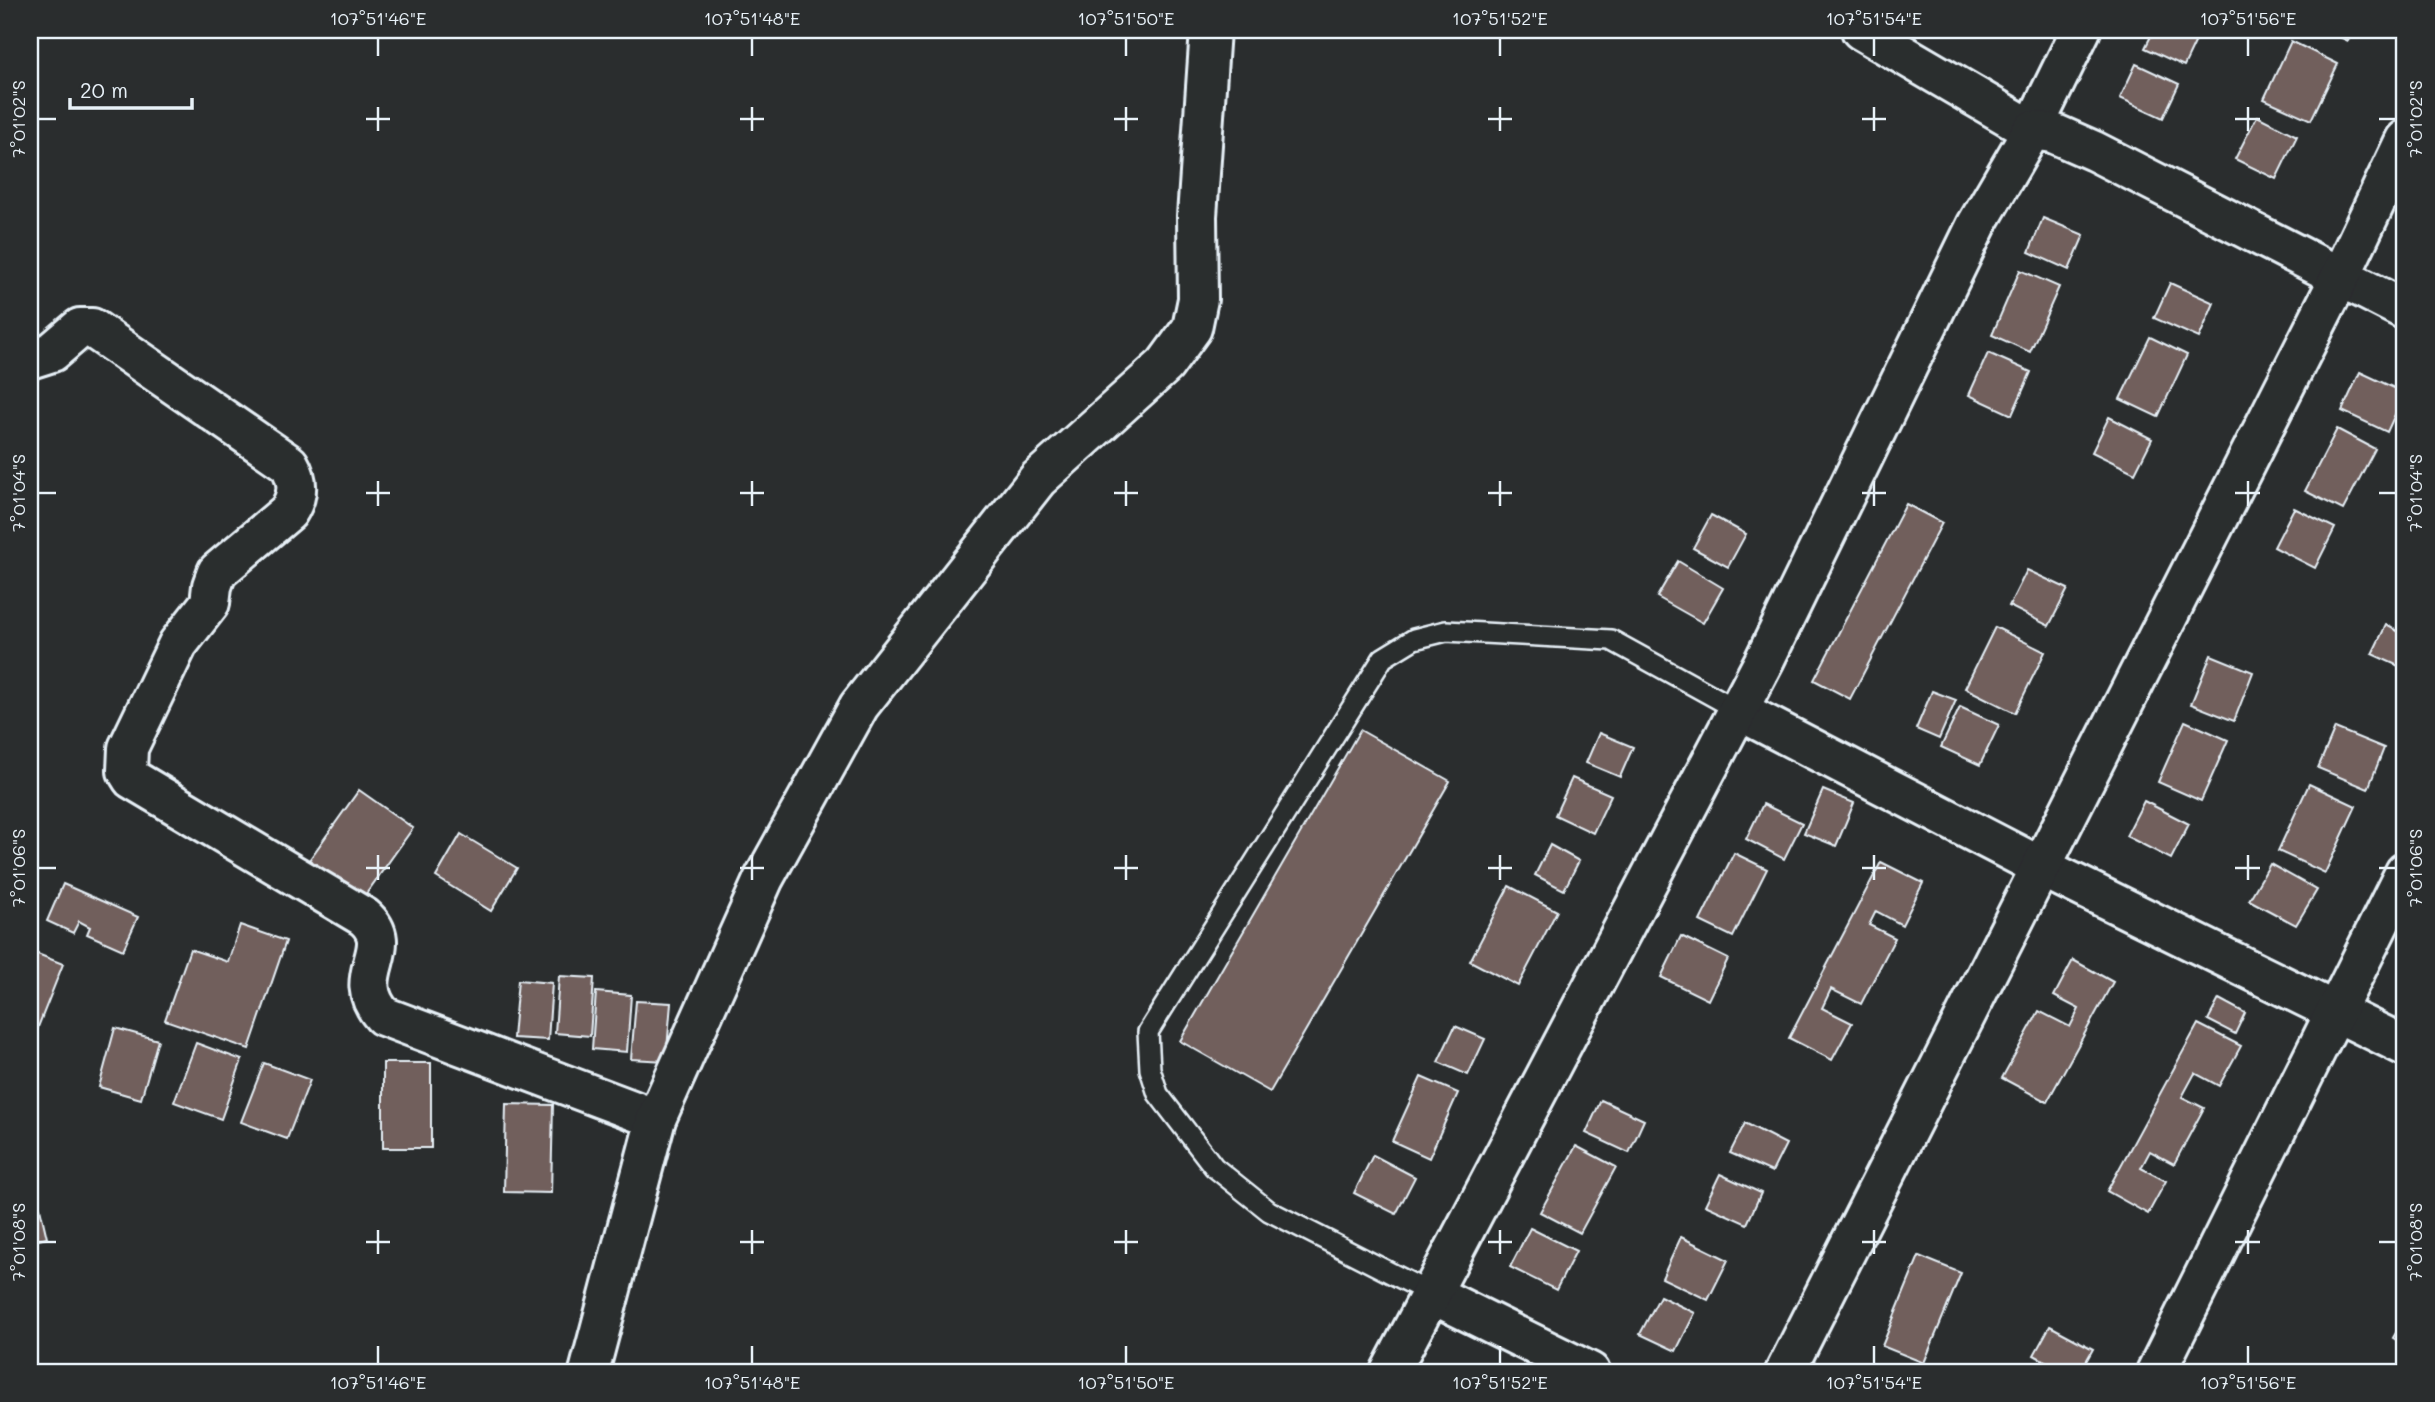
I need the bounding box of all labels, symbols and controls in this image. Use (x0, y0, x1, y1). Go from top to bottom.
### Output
text: 107°51'46"E (330, 6, 426, 30)
text: 107°51'48"E (704, 6, 800, 30)
text: 107°51'50"E (1078, 6, 1174, 30)
text: 107°51'52"E (1452, 6, 1548, 30)
text: 107°51'54"E (1826, 6, 1922, 30)
text: 107°51'56"E (2200, 6, 2296, 30)
scale bar (70, 66, 192, 110)
text: 20 m (80, 76, 128, 103)
text: 7°01'02"S (6, 80, 30, 158)
text: 7°01'02"S (2403, 80, 2427, 158)
text: 7°01'04"S (6, 454, 30, 532)
text: 7°01'04"S (2403, 454, 2427, 532)
text: 7°01'06"S (6, 829, 30, 907)
text: 7°01'06"S (2403, 829, 2427, 907)
text: 7°01'08"S (6, 1203, 30, 1281)
text: 7°01'08"S (2403, 1203, 2427, 1281)
text: 107°51'46"E (330, 1370, 426, 1394)
text: 107°51'48"E (704, 1370, 800, 1394)
text: 107°51'50"E (1078, 1370, 1174, 1394)
text: 107°51'52"E (1452, 1370, 1548, 1394)
text: 107°51'54"E (1826, 1370, 1922, 1394)
text: 107°51'56"E (2200, 1370, 2296, 1394)

